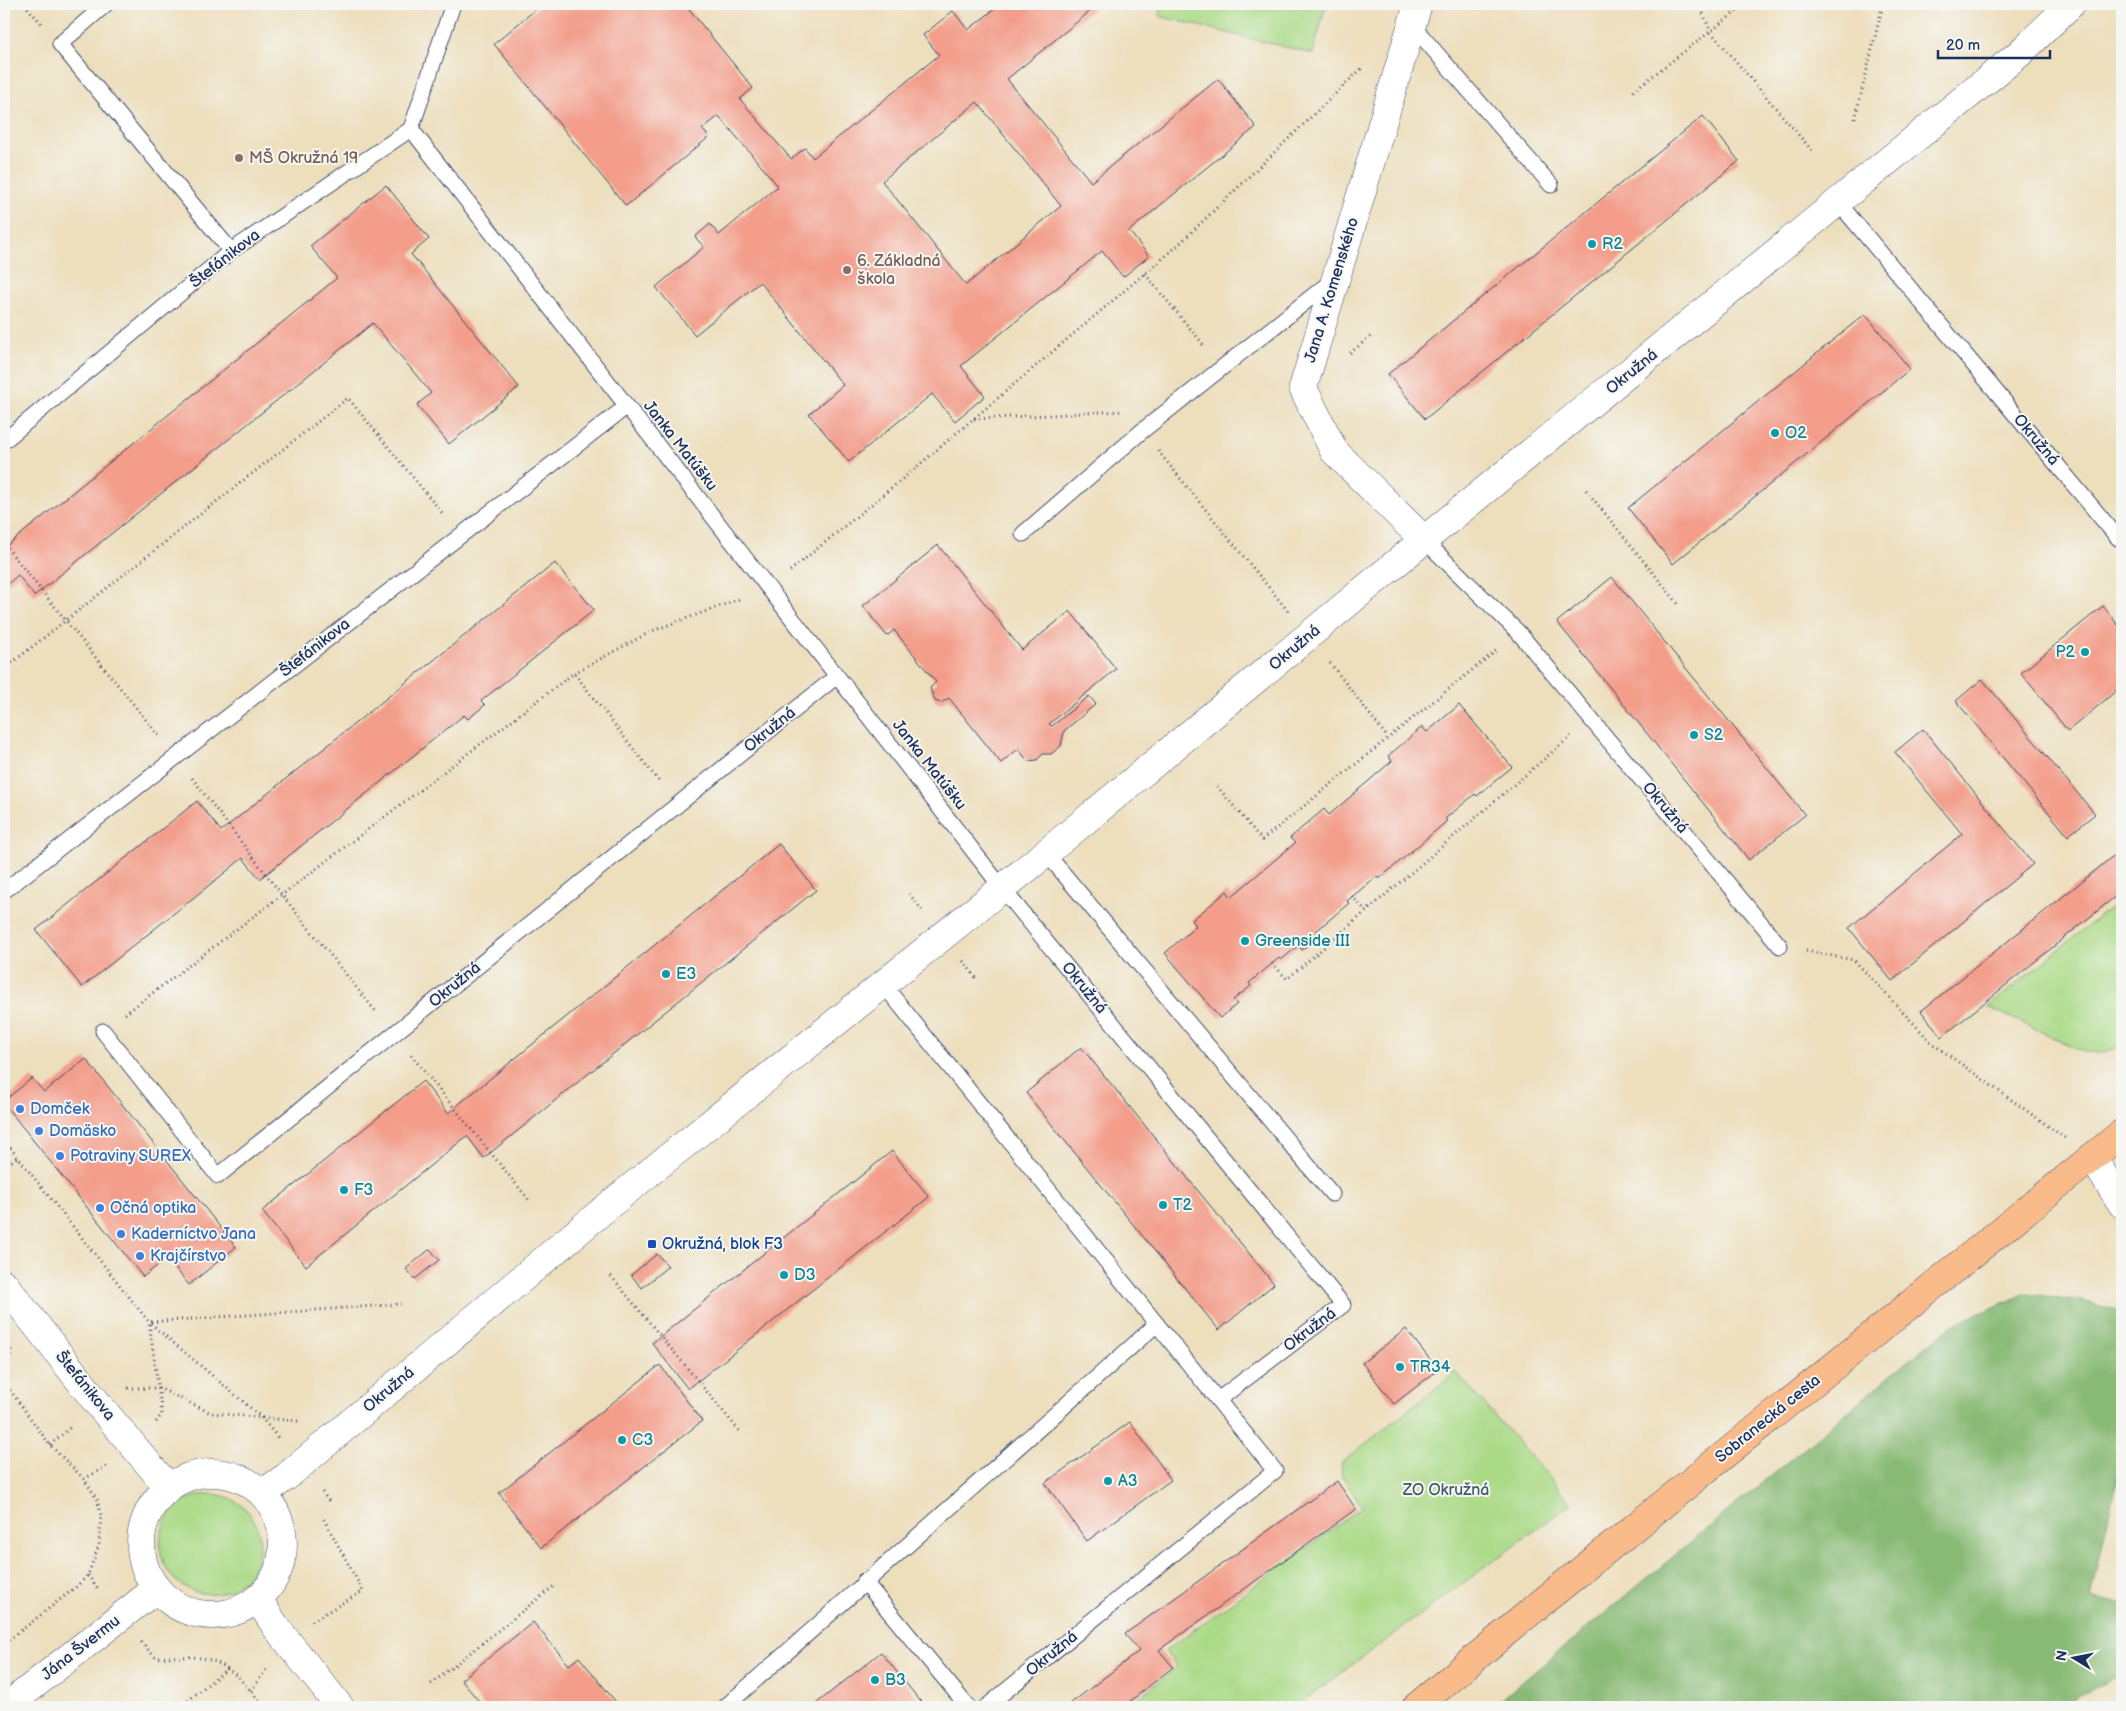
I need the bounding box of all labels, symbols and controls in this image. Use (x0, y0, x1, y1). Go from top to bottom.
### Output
scale bar (1938, 28, 2051, 60)
text: 20 m (1946, 36, 1980, 55)
place label: MŠ Okružná 19 (249, 147, 358, 168)
marker: MŠ Okružná 19 (233, 152, 245, 164)
street label: Jana A. Komenského (1301, 215, 1363, 365)
street label: Štefánikova (185, 224, 264, 292)
place label: R2 (1602, 235, 1623, 254)
marker: R2 (1586, 238, 1598, 250)
place label: 6. Základná škola (857, 252, 941, 289)
marker: 6. Základná škola (841, 264, 853, 276)
street label: Okružná (1602, 345, 1662, 399)
street label: Janka Matúšku (639, 397, 721, 495)
street label: Okružná (2009, 411, 2063, 469)
place label: O2 (1785, 424, 1807, 443)
marker: O2 (1769, 427, 1781, 439)
street label: Štefánikova (275, 613, 354, 681)
street label: Okružná (1266, 621, 1324, 675)
place label: P2 (2055, 643, 2076, 662)
marker: P2 (2079, 646, 2091, 658)
street label: Okružná (740, 703, 800, 757)
street label: Janka Matúšku (888, 716, 970, 814)
place label: S2 (1704, 726, 1724, 745)
marker: S2 (1688, 729, 1700, 741)
street label: Okružná (1638, 779, 1692, 837)
place label: Greenside III (1255, 932, 1350, 951)
marker: Greenside III (1239, 935, 1251, 947)
street label: Okružná (425, 958, 485, 1012)
street label: Okružná (1057, 958, 1111, 1018)
place label: E3 (676, 965, 697, 984)
marker: E3 (660, 968, 672, 980)
place label: Domček (30, 1100, 90, 1119)
marker: Domček (14, 1103, 26, 1115)
place label: Domäsko (49, 1122, 116, 1141)
marker: Domäsko (33, 1125, 45, 1137)
place label: Potraviny SUREX (70, 1147, 192, 1166)
marker: Potraviny SUREX (54, 1150, 66, 1162)
place label: F3 (354, 1181, 374, 1200)
marker: F3 (338, 1184, 350, 1196)
place label: T2 (1173, 1196, 1193, 1215)
place label: Očná optika (110, 1199, 196, 1218)
marker: T2 (1157, 1199, 1169, 1211)
marker: Očná optika (94, 1202, 106, 1214)
place label: Kaderníctvo Jana (131, 1225, 256, 1244)
marker: Kaderníctvo Jana (115, 1228, 127, 1240)
place label: Okružná, blok F3 (662, 1235, 783, 1254)
marker: Okružná, blok F3 (646, 1238, 658, 1250)
place label: Krajčírstvo (150, 1247, 226, 1266)
marker: Krajčírstvo (134, 1250, 146, 1262)
place label: D3 (794, 1266, 816, 1285)
marker: D3 (778, 1269, 790, 1281)
street label: Okružná (1280, 1304, 1340, 1356)
street label: Štefánikova (51, 1346, 120, 1425)
place label: TR34 (1410, 1358, 1451, 1377)
marker: TR34 (1394, 1361, 1406, 1373)
street label: Okružná (360, 1363, 418, 1417)
street label: Sobranecká cesta (1712, 1371, 1824, 1467)
place label: C3 (632, 1431, 653, 1450)
marker: C3 (616, 1434, 628, 1446)
place label: A3 (1118, 1472, 1138, 1491)
marker: A3 (1102, 1475, 1114, 1487)
park label: ZO Okružná (1402, 1481, 1489, 1500)
street label: Jána Švermu (37, 1610, 124, 1685)
street label: Okružná (1022, 1627, 1082, 1681)
north arrow (2048, 1634, 2098, 1684)
text: N (2052, 1649, 2071, 1662)
place label: B3 (885, 1671, 906, 1690)
marker: B3 (869, 1674, 881, 1686)

